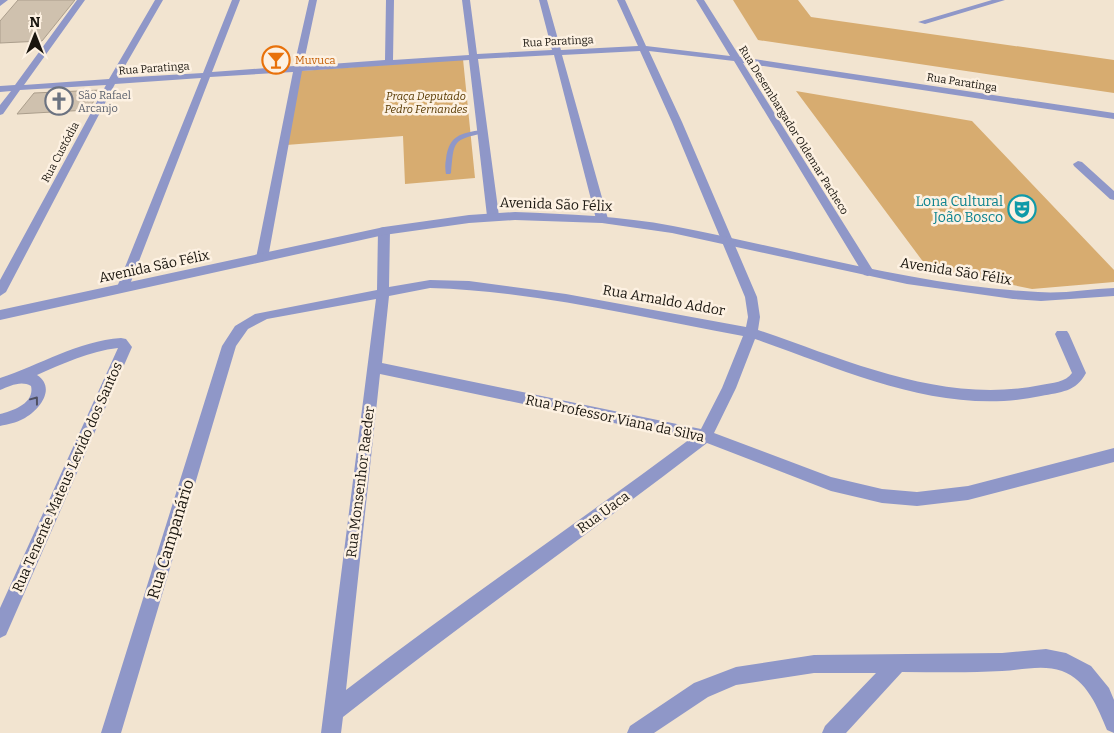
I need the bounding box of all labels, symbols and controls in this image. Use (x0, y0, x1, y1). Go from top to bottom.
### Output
north arrow (10, 10, 60, 60)
text: N (30, 14, 41, 31)
street label: Rua Paratinga (522, 33, 594, 50)
street label: Rua Desembargador Oldemar Pacheco (736, 44, 851, 217)
bar icon: Muvuca (261, 45, 291, 75)
place label: Muvuca (295, 54, 336, 67)
street label: Rua Paratinga (118, 60, 190, 77)
street label: Rua Paratinga (926, 71, 998, 94)
church icon: São Rafael Arcanjo (44, 86, 74, 116)
place label: São Rafael Arcanjo (78, 89, 131, 115)
park label: Praça Deputado Pedro Fernandes (384, 90, 468, 116)
street label: Rua Custódia (39, 120, 82, 185)
place label: Lona Cultural João Bosco (916, 193, 1003, 226)
street label: Avenida São Félix (499, 194, 613, 215)
theatre icon: Lona Cultural João Bosco (1007, 194, 1037, 224)
street label: Avenida São Félix (97, 246, 211, 287)
street label: Avenida São Félix (899, 254, 1013, 289)
street label: Rua Arnaldo Addor (601, 281, 726, 320)
street label: Rua Tenente Mateus Levido dos Santos (9, 359, 126, 595)
street label: Rua Professor Viana da Silva (524, 391, 706, 446)
one-way arrow (29, 396, 38, 406)
street label: Rua Monsenhor Raeder (343, 405, 378, 559)
street label: Rua Campanário (143, 477, 198, 601)
street label: Rua Uaca (574, 488, 633, 537)

